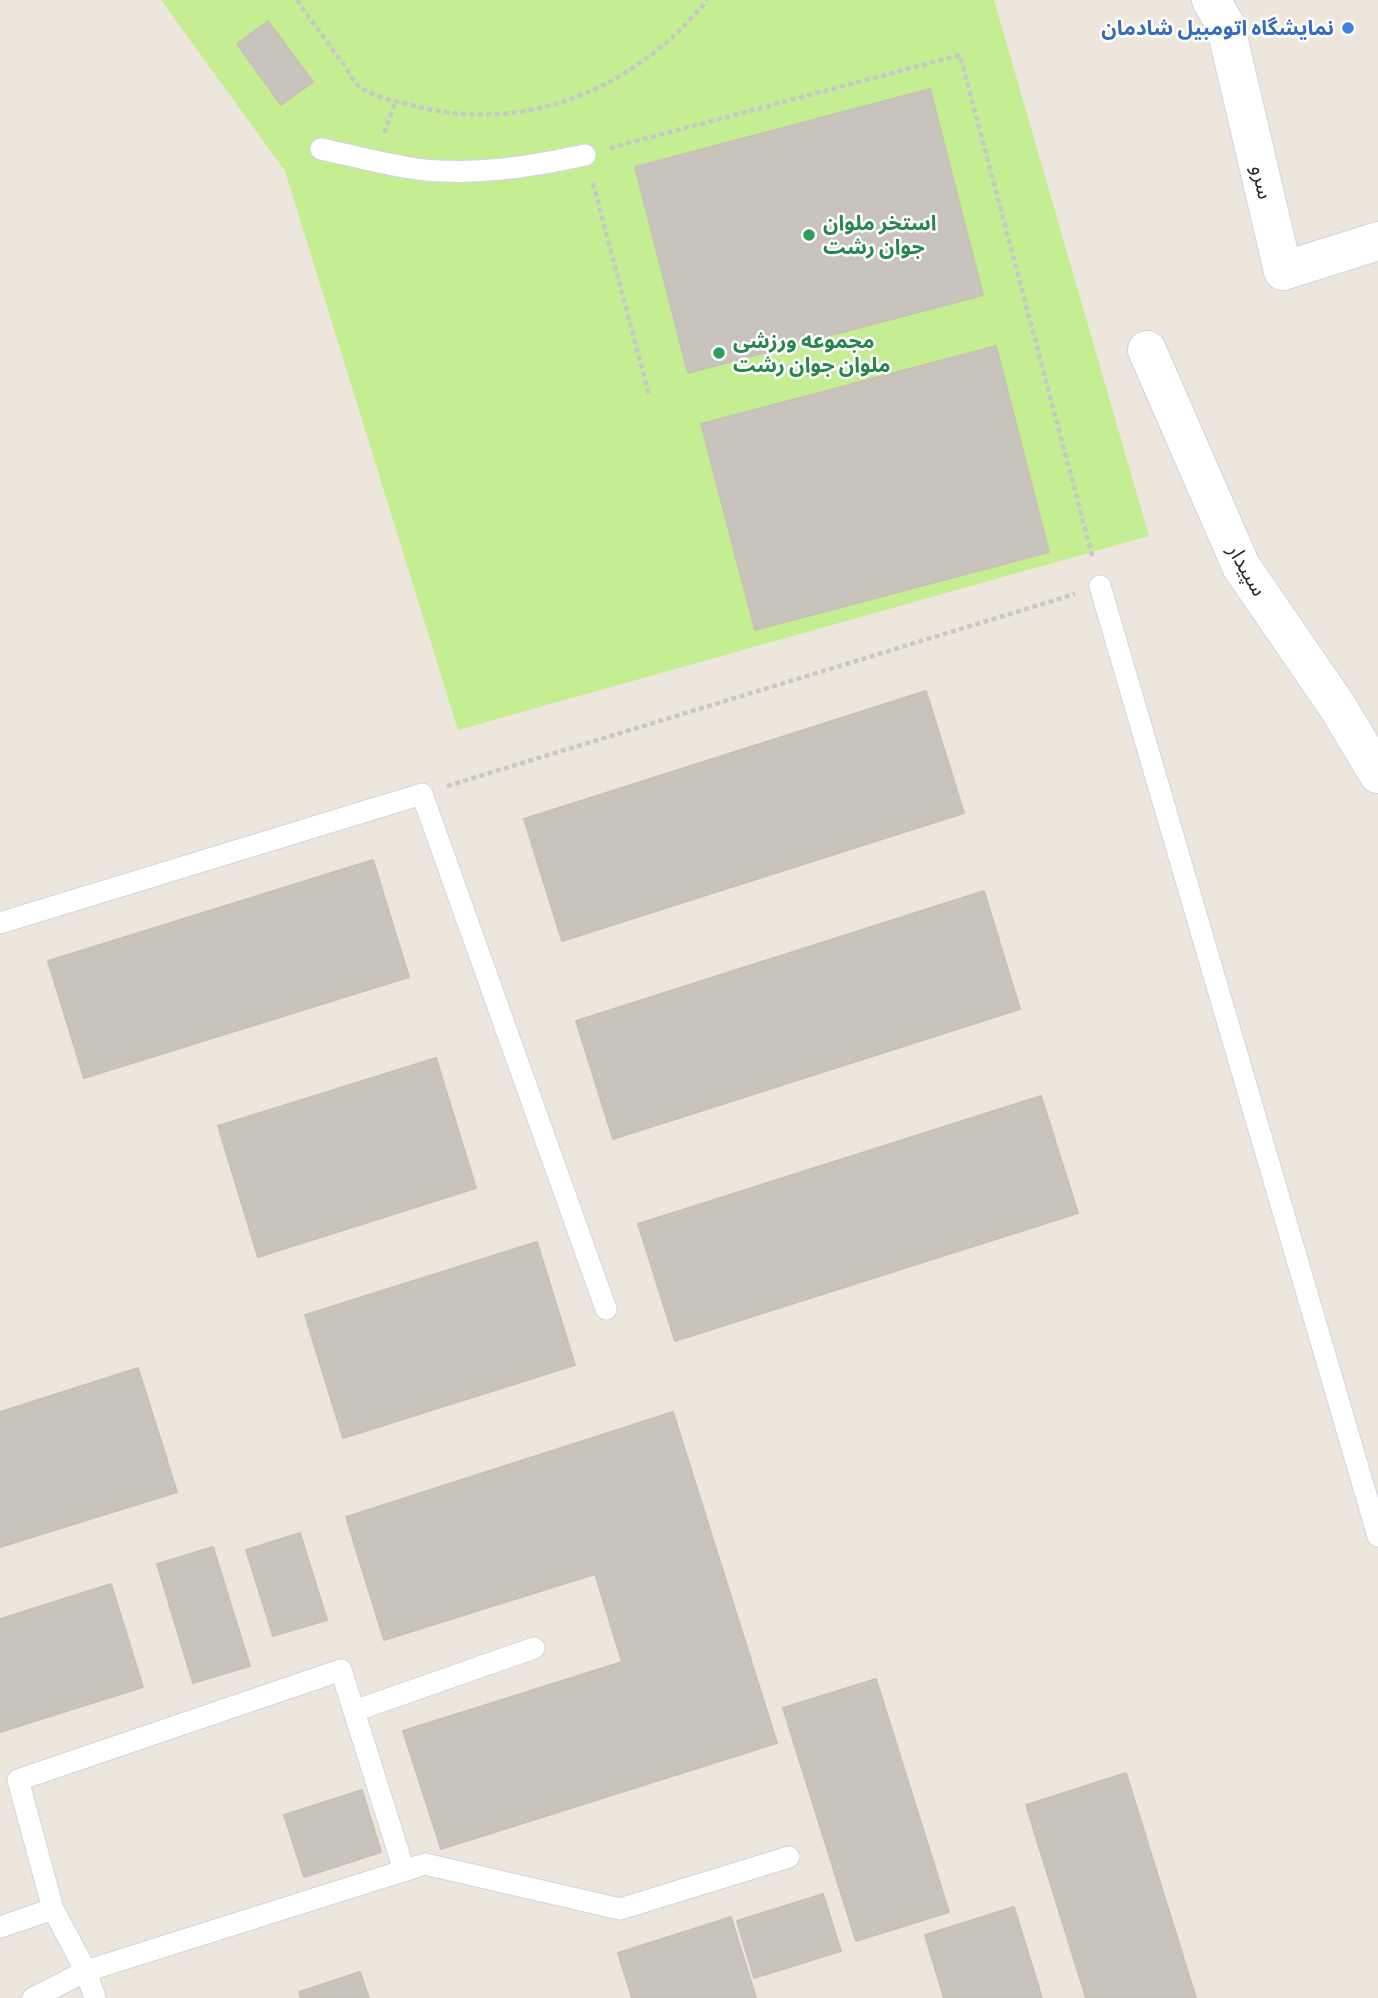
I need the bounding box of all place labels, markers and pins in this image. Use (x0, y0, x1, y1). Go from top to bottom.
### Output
place label: نمایشگاه اتومبیل شادمان (1101, 15, 1334, 41)
marker: نمایشگاه اتومبیل شادمان (1340, 20, 1356, 36)
place label: استخر ملوان جوان رشت (823, 210, 936, 260)
marker: استخر ملوان جوان رشت (801, 227, 817, 243)
place label: مجموعه ورزشی ملوان جوان رشت (733, 328, 891, 378)
marker: مجموعه ورزشی ملوان جوان رشت (711, 345, 727, 361)

